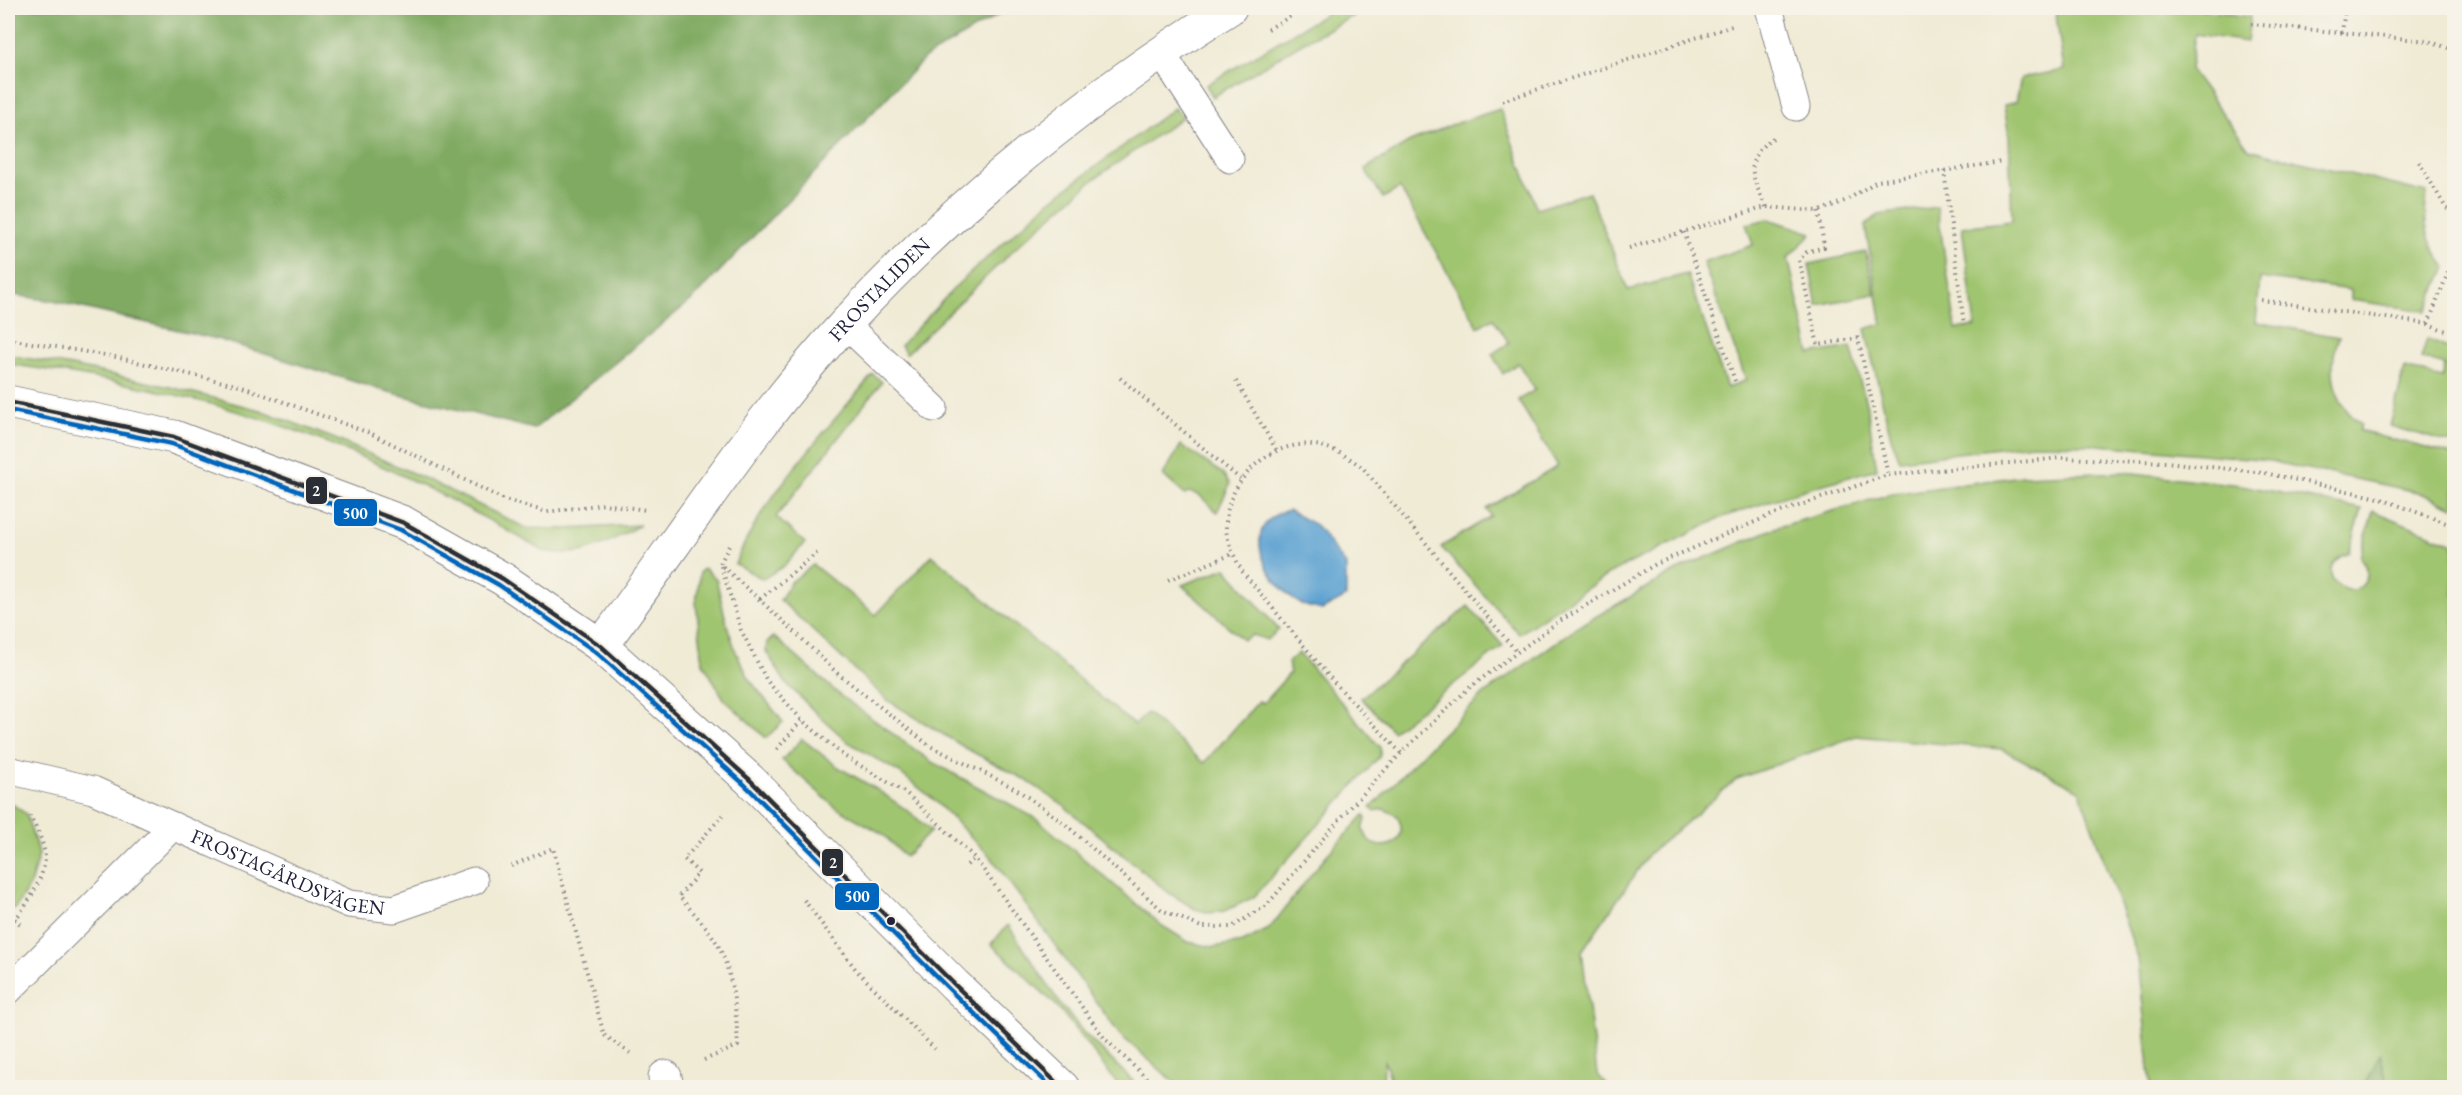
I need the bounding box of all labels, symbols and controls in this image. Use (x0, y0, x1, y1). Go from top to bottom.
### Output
street label: FROSTALIDEN (823, 232, 936, 347)
line badge: 2 (305, 476, 328, 505)
text: 2 (312, 480, 321, 501)
line badge: 500 (333, 498, 378, 527)
text: 500 (342, 503, 368, 524)
street label: FROSTAGÅRDSVÄGEN (187, 823, 386, 921)
line badge: 2 (821, 848, 844, 877)
text: 2 (829, 852, 838, 873)
line badge: 500 (834, 882, 880, 911)
text: 500 (844, 886, 870, 907)
unlabelled marker (885, 915, 897, 927)

